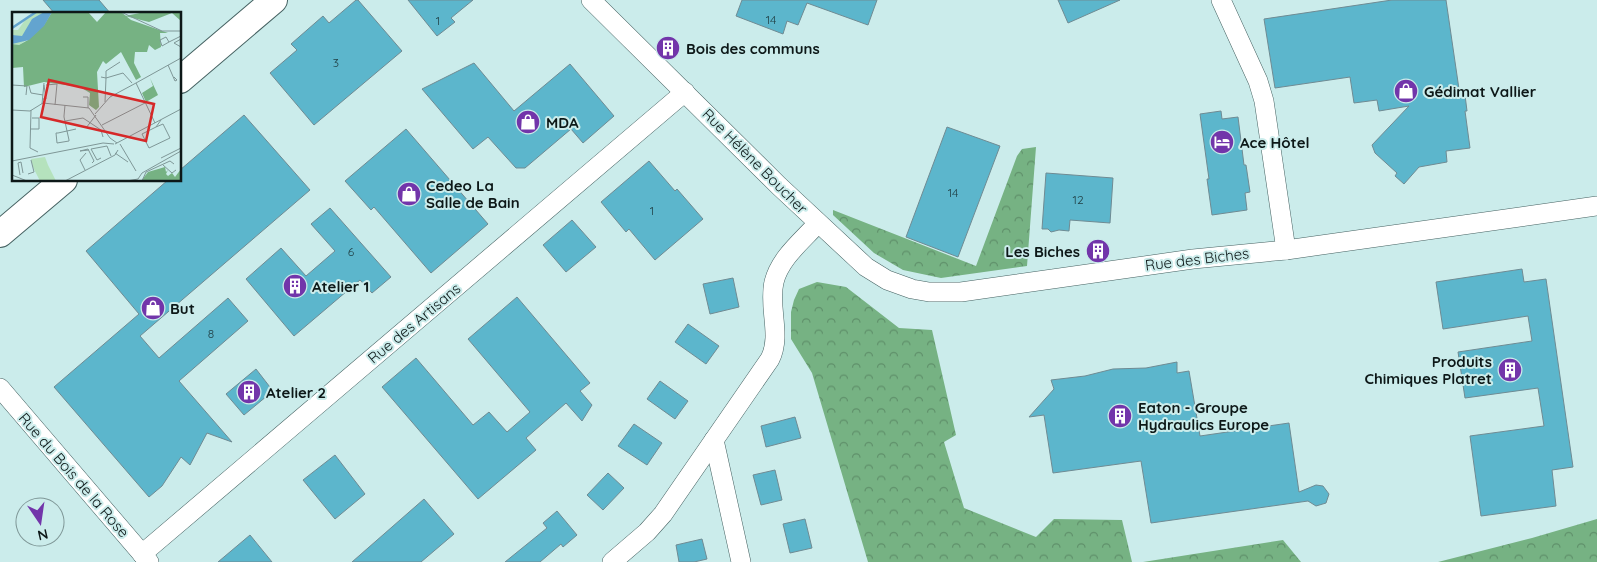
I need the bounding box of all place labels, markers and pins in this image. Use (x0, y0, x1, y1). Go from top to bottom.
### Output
building icon: Bois des communs (655, 35, 681, 61)
place label: Bois des communs (686, 39, 820, 58)
shop icon: Gédimat Vallier (1393, 78, 1419, 104)
place label: Gédimat Vallier (1424, 82, 1537, 101)
shop icon: MDA (515, 109, 541, 135)
place label: MDA (546, 113, 579, 132)
hotel icon: Ace Hôtel (1209, 129, 1235, 155)
place label: Ace Hôtel (1240, 133, 1310, 152)
place label: Cedeo La Salle de Bain (426, 176, 520, 212)
shop icon: Cedeo La Salle de Bain (396, 181, 422, 207)
building icon: Les Biches (1085, 238, 1111, 264)
place label: Les Biches (1005, 242, 1080, 261)
building icon: Atelier 1 (282, 273, 308, 299)
place label: Atelier 1 (312, 277, 369, 296)
shop icon: But (140, 295, 166, 321)
place label: But (170, 299, 195, 318)
place label: Produits Chimiques Platret (1365, 352, 1492, 388)
building icon: Produits Chimiques Platret (1497, 357, 1523, 383)
building icon: Atelier 2 (236, 379, 262, 405)
place label: Atelier 2 (266, 383, 326, 402)
place label: Eaton - Groupe Hydraulics Europe (1138, 398, 1269, 434)
building icon: Eaton - Groupe Hydraulics Europe (1107, 403, 1133, 429)

